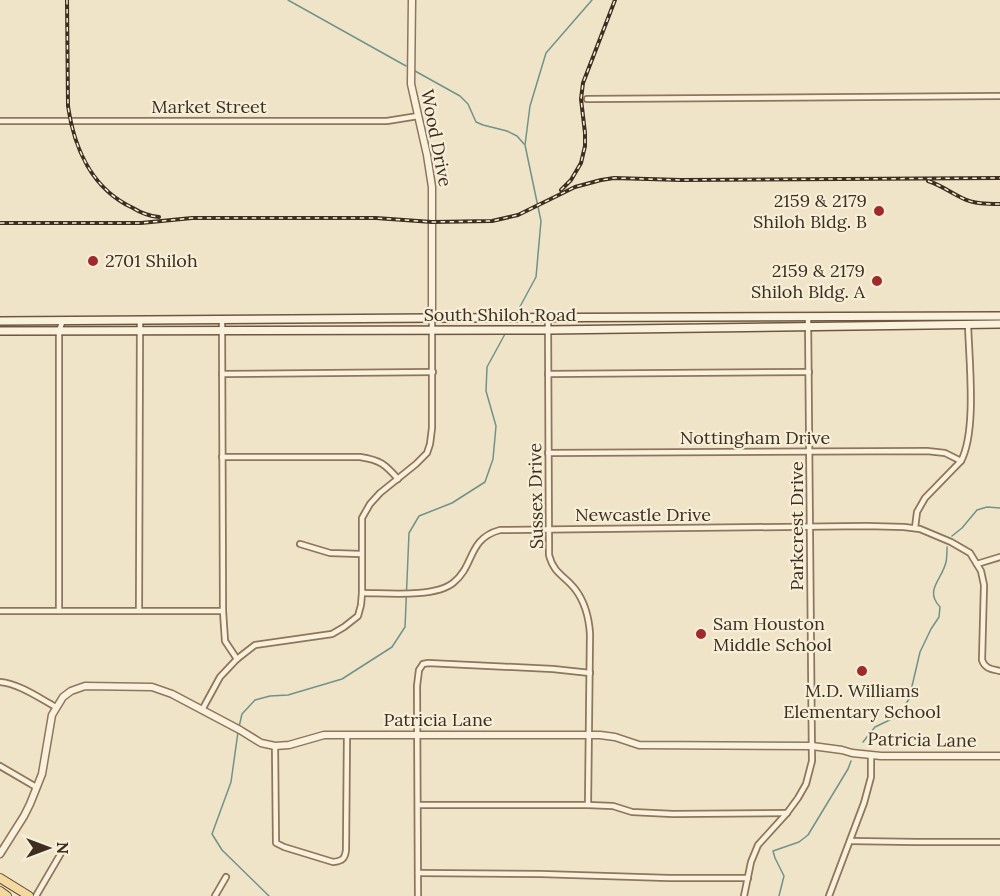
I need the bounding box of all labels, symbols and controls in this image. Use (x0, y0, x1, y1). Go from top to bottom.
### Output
street label: Wood Drive (416, 87, 457, 189)
street label: Market Street (151, 95, 267, 118)
place label: 2159 & 2179 Shiloh Bldg. B (753, 189, 867, 233)
marker: 2159 & 2179 Shiloh Bldg. B (872, 204, 886, 218)
place label: 2701 Shiloh (105, 249, 198, 272)
marker: 2701 Shiloh (86, 254, 100, 268)
place label: 2159 & 2179 Shiloh Bldg. A (751, 259, 866, 303)
marker: 2159 & 2179 Shiloh Bldg. A (870, 274, 884, 288)
street label: South Shiloh Road (424, 303, 577, 326)
street label: Nottingham Drive (680, 426, 830, 449)
street label: Sussex Drive (523, 442, 548, 549)
street label: Parkcrest Drive (785, 461, 808, 591)
street label: Newcastle Drive (575, 503, 711, 526)
place label: Sam Houston Middle School (713, 612, 832, 656)
marker: Sam Houston Middle School (694, 627, 708, 641)
marker: M.D. Williams Elementary School (855, 664, 869, 678)
place label: M.D. Williams Elementary School (783, 679, 941, 723)
street label: Patricia Lane (383, 708, 493, 731)
street label: Patricia Lane (867, 727, 977, 752)
north arrow (18, 818, 78, 878)
text: N (53, 842, 73, 854)

